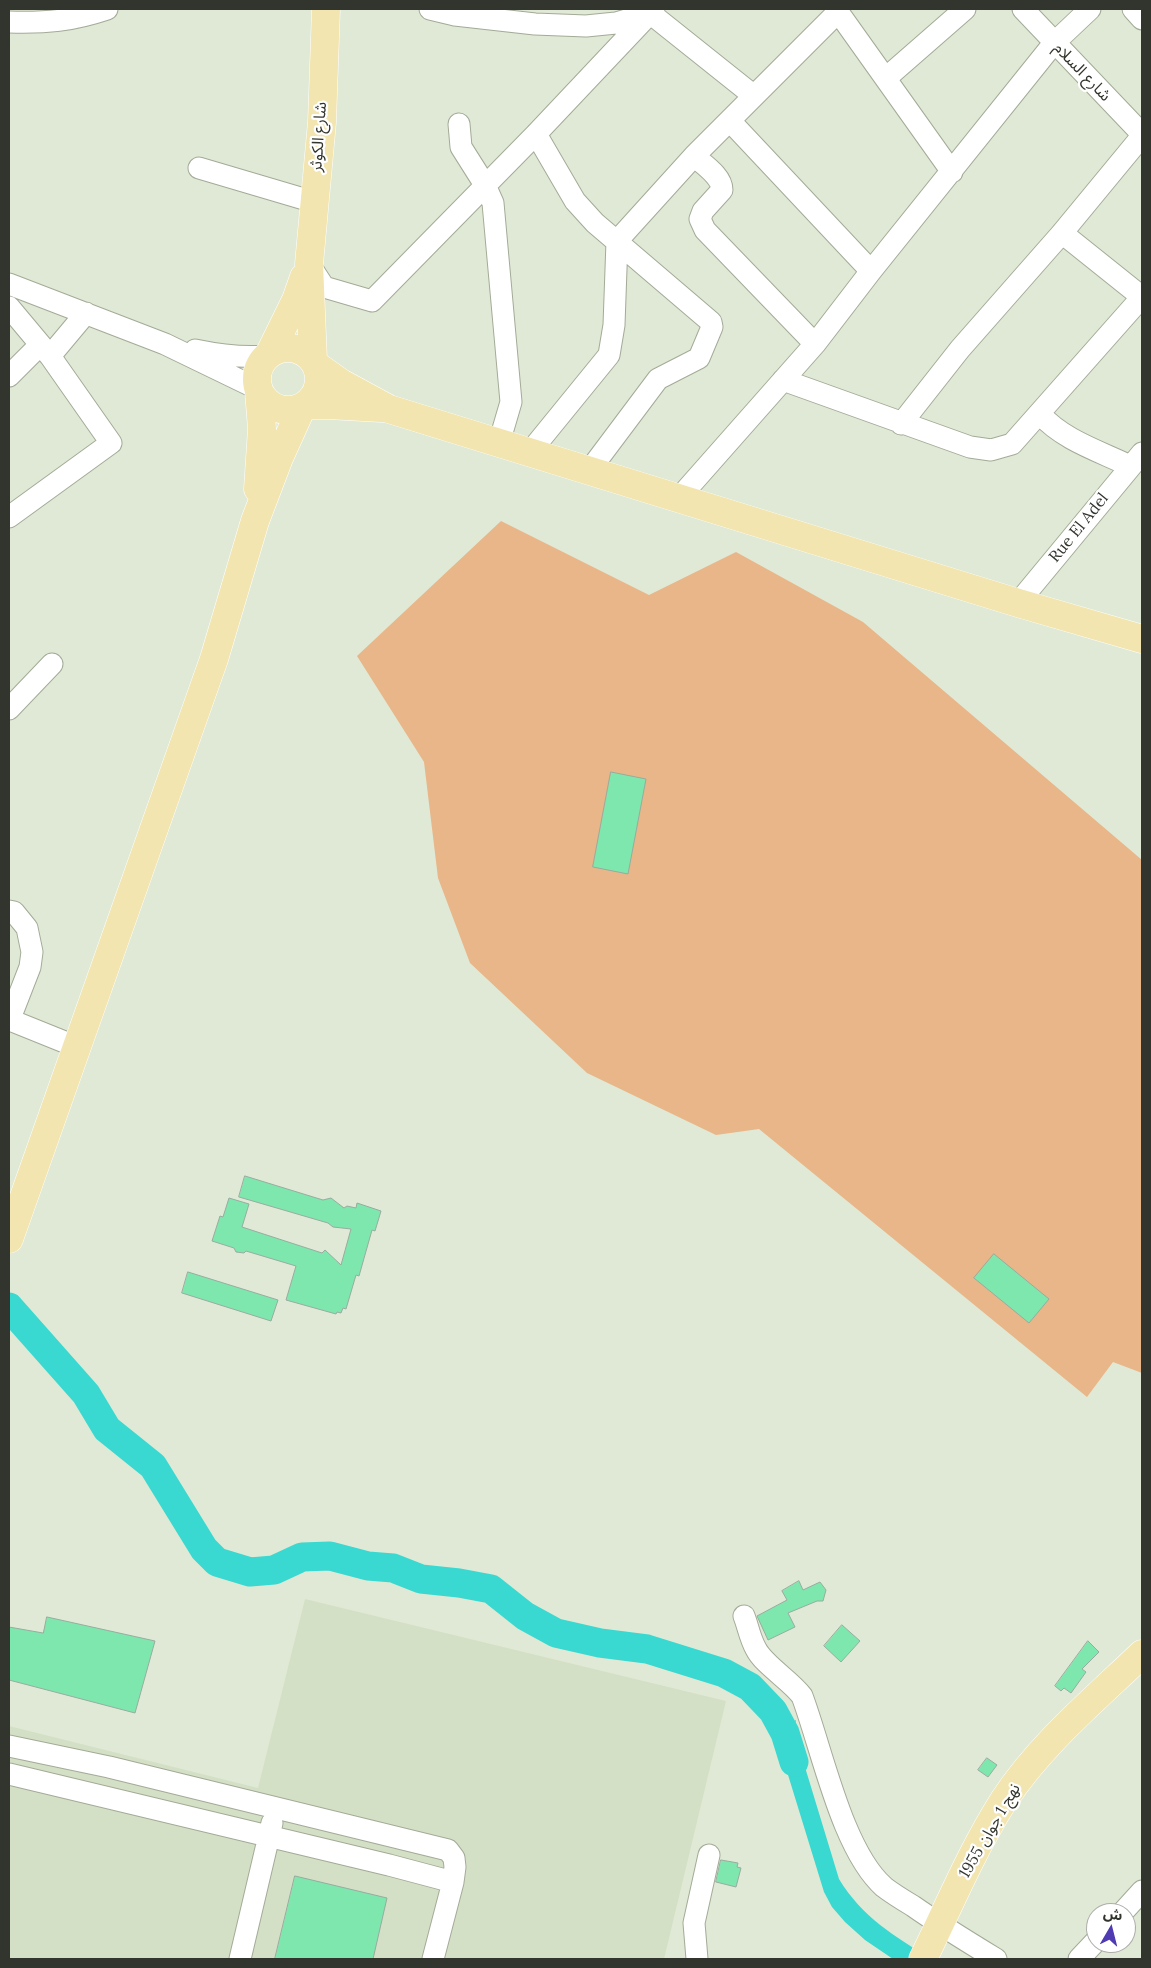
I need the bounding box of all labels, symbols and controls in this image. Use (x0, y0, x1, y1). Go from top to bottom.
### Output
street label: شارع السلام (1049, 39, 1115, 105)
street label: شارع الكوثر (307, 101, 331, 173)
street label: Rue El Adel (1045, 489, 1113, 567)
street label: نهج 1 جوان 1955 (955, 1781, 1025, 1881)
north arrow (1086, 1903, 1136, 1953)
text: ش (1102, 1904, 1124, 1924)

